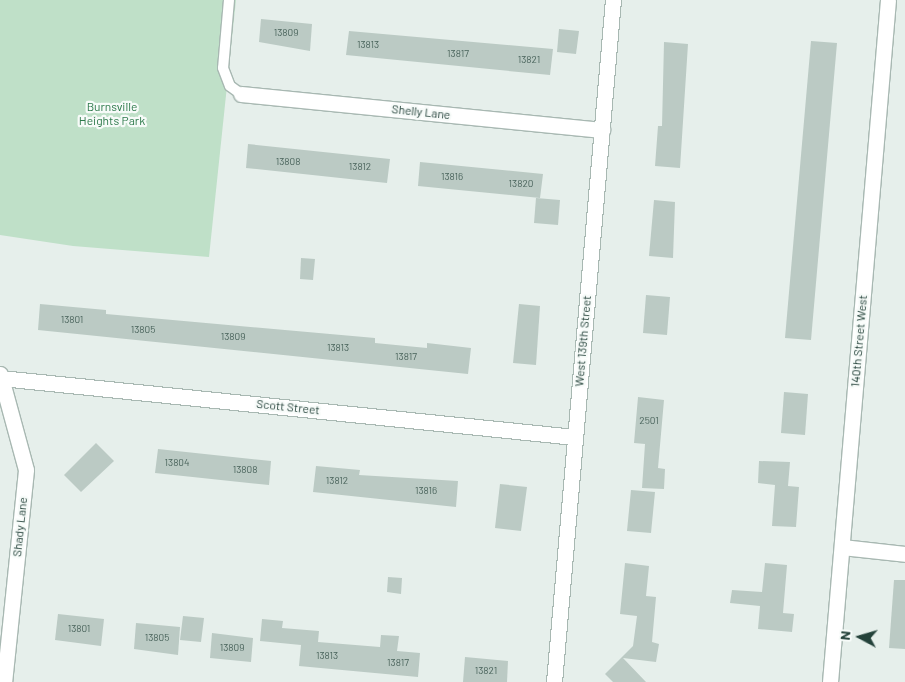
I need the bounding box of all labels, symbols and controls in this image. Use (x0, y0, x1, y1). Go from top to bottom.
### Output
house number: 13809 (274, 27, 298, 39)
house number: 13813 (357, 39, 379, 51)
house number: 13817 (447, 48, 469, 60)
house number: 13821 (518, 54, 540, 66)
park label: Burnsville Heights Park (79, 100, 145, 128)
street label: Shelly Lane (391, 102, 451, 122)
house number: 13808 (276, 156, 300, 168)
house number: 13812 (349, 161, 371, 173)
house number: 13816 (441, 171, 463, 183)
house number: 13820 (509, 178, 533, 190)
street label: 140th Street West (848, 294, 870, 388)
street label: West 139th Street (572, 295, 594, 387)
house number: 13801 (61, 314, 83, 326)
house number: 13805 (131, 324, 155, 336)
house number: 13809 (221, 331, 245, 343)
house number: 13813 (327, 342, 349, 354)
house number: 13817 (395, 351, 417, 363)
street label: Scott Street (256, 397, 320, 417)
house number: 2501 (639, 415, 659, 427)
house number: 13804 (164, 457, 190, 469)
house number: 13808 (233, 464, 257, 476)
house number: 13812 (326, 475, 348, 487)
house number: 13816 (415, 485, 437, 497)
street label: Shady Lane (10, 497, 30, 557)
north arrow (835, 612, 885, 662)
house number: 13801 (68, 623, 90, 635)
text: N (836, 630, 854, 641)
house number: 13805 (145, 632, 169, 644)
house number: 13809 (220, 642, 244, 654)
house number: 13813 (316, 650, 338, 662)
house number: 13817 (387, 657, 409, 669)
house number: 13821 (475, 665, 497, 677)

